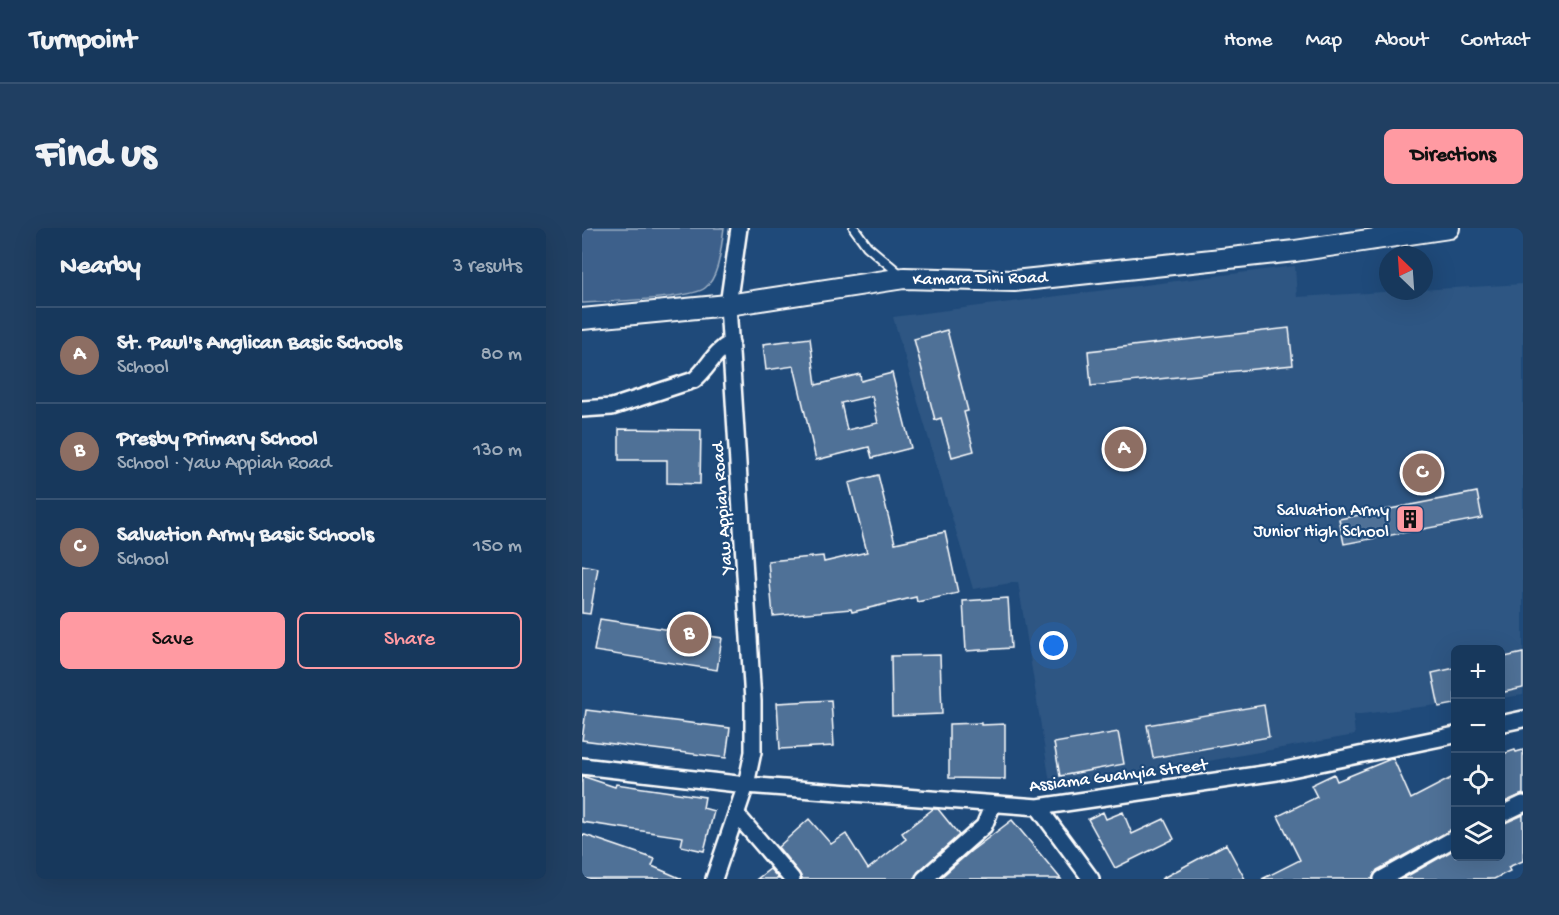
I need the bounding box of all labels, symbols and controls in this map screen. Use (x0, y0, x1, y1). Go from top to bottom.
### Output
text: Turnpoint (30, 25, 136, 58)
text: Home (1224, 29, 1272, 54)
text: Map (1305, 29, 1342, 54)
text: About (1375, 29, 1428, 54)
text: Contact (1461, 29, 1529, 54)
button: Directions (1384, 129, 1523, 184)
text: Find us (36, 132, 156, 181)
north arrow (1379, 246, 1433, 300)
text: Nearby (60, 252, 141, 283)
text: 3 results (453, 256, 522, 279)
street label: Kamara Dini Road (912, 268, 1049, 291)
text: St. Paul's Anglican Basic Schools (117, 331, 402, 357)
text: A (74, 344, 85, 367)
text: 80 m (481, 344, 522, 367)
text: School (117, 357, 169, 380)
pin: A (1104, 426, 1144, 472)
text: Presby Primary School (117, 427, 318, 453)
text: B (74, 440, 85, 463)
text: 130 m (473, 440, 522, 463)
street label: Yaw Appiah Road (708, 440, 739, 576)
pin: C (1402, 450, 1442, 496)
text: School · Yaw Appiah Road (117, 453, 331, 476)
place label: Salvation Army Junior High School (1253, 501, 1389, 543)
building icon: Salvation Army Junior High School (1394, 503, 1426, 535)
text: Salvation Army Basic Schools (117, 523, 374, 549)
text: C (74, 536, 85, 559)
text: 150 m (473, 536, 522, 559)
text: School (117, 549, 169, 572)
button: Save (60, 612, 285, 669)
button: Share (297, 612, 522, 669)
pin: B (670, 612, 708, 656)
your location (1039, 631, 1068, 660)
map controls (1451, 645, 1505, 861)
button: + (1451, 645, 1505, 699)
button: − (1451, 699, 1505, 753)
button: locate (1451, 753, 1505, 807)
street label: Assiama Guahyia Street (1028, 755, 1210, 798)
button: layers (1451, 807, 1505, 861)

